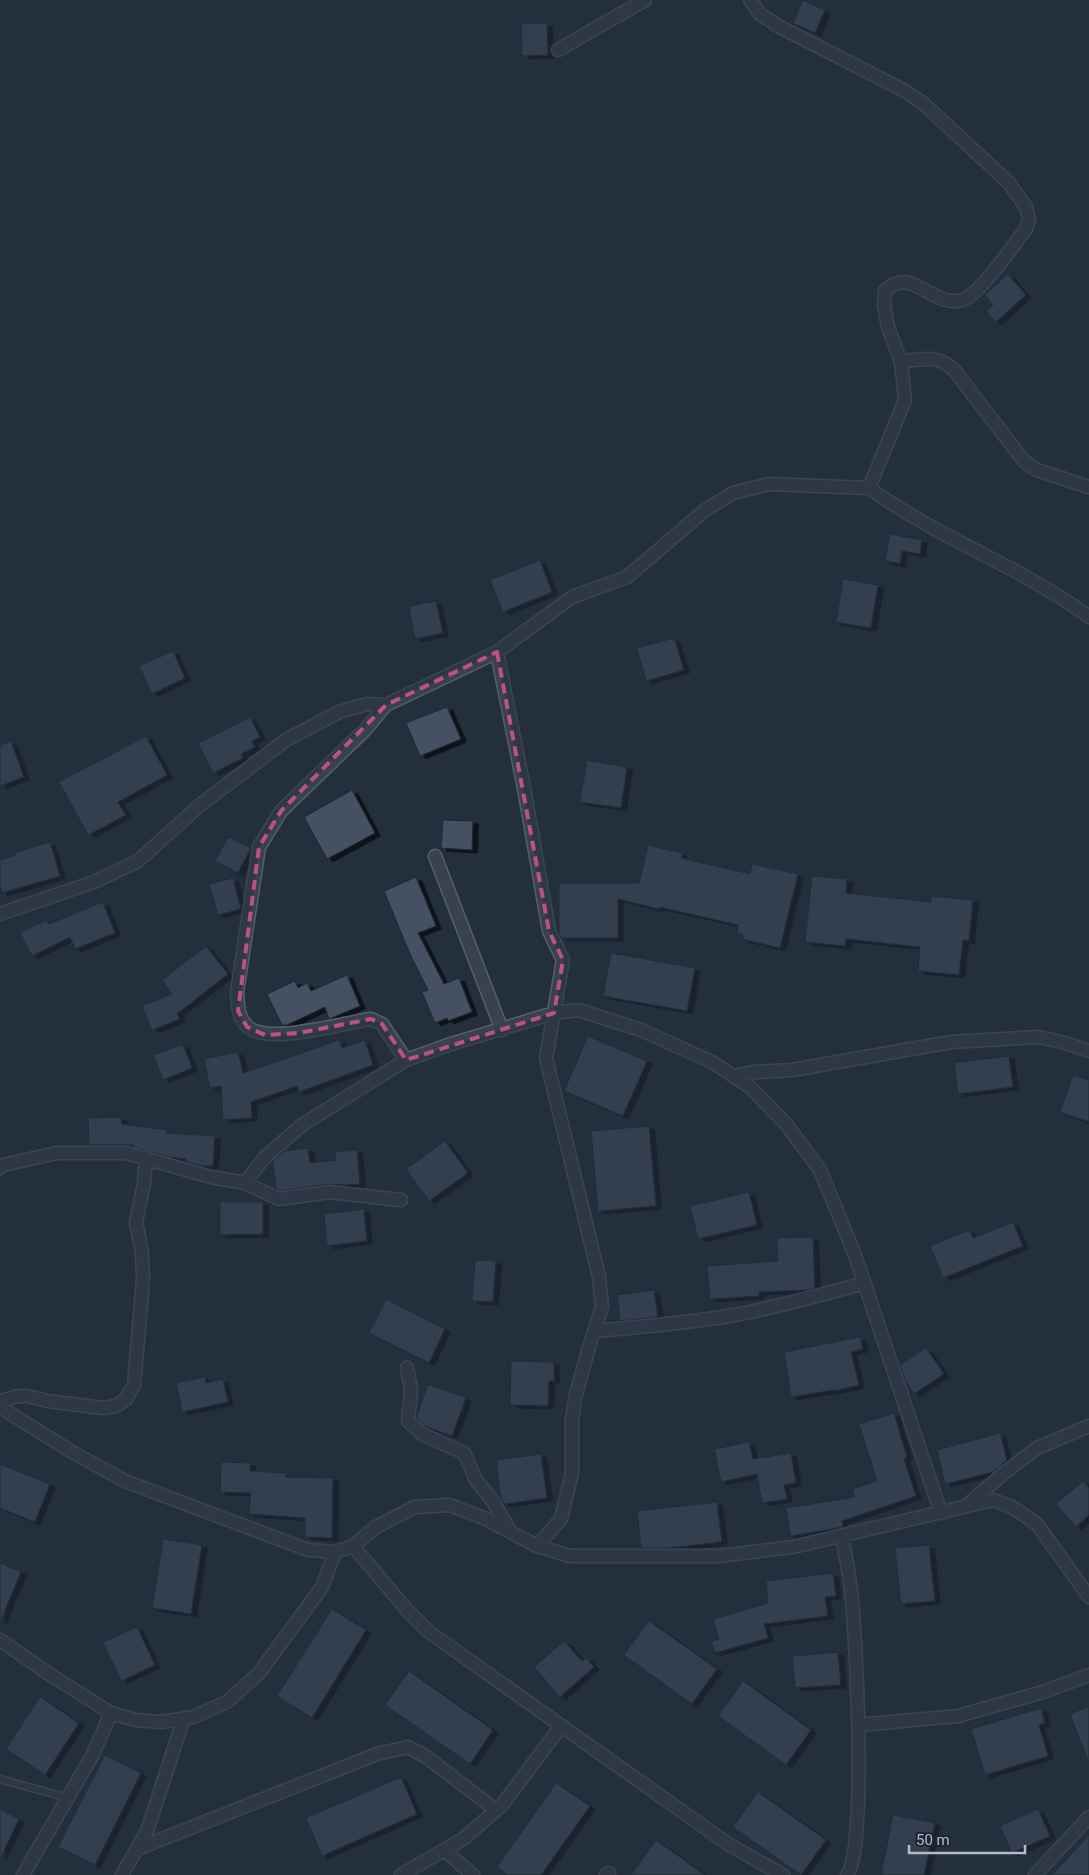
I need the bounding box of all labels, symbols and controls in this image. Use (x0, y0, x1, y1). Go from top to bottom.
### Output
scale bar (909, 1822, 1025, 1854)
text: 50 m (916, 1831, 950, 1849)

